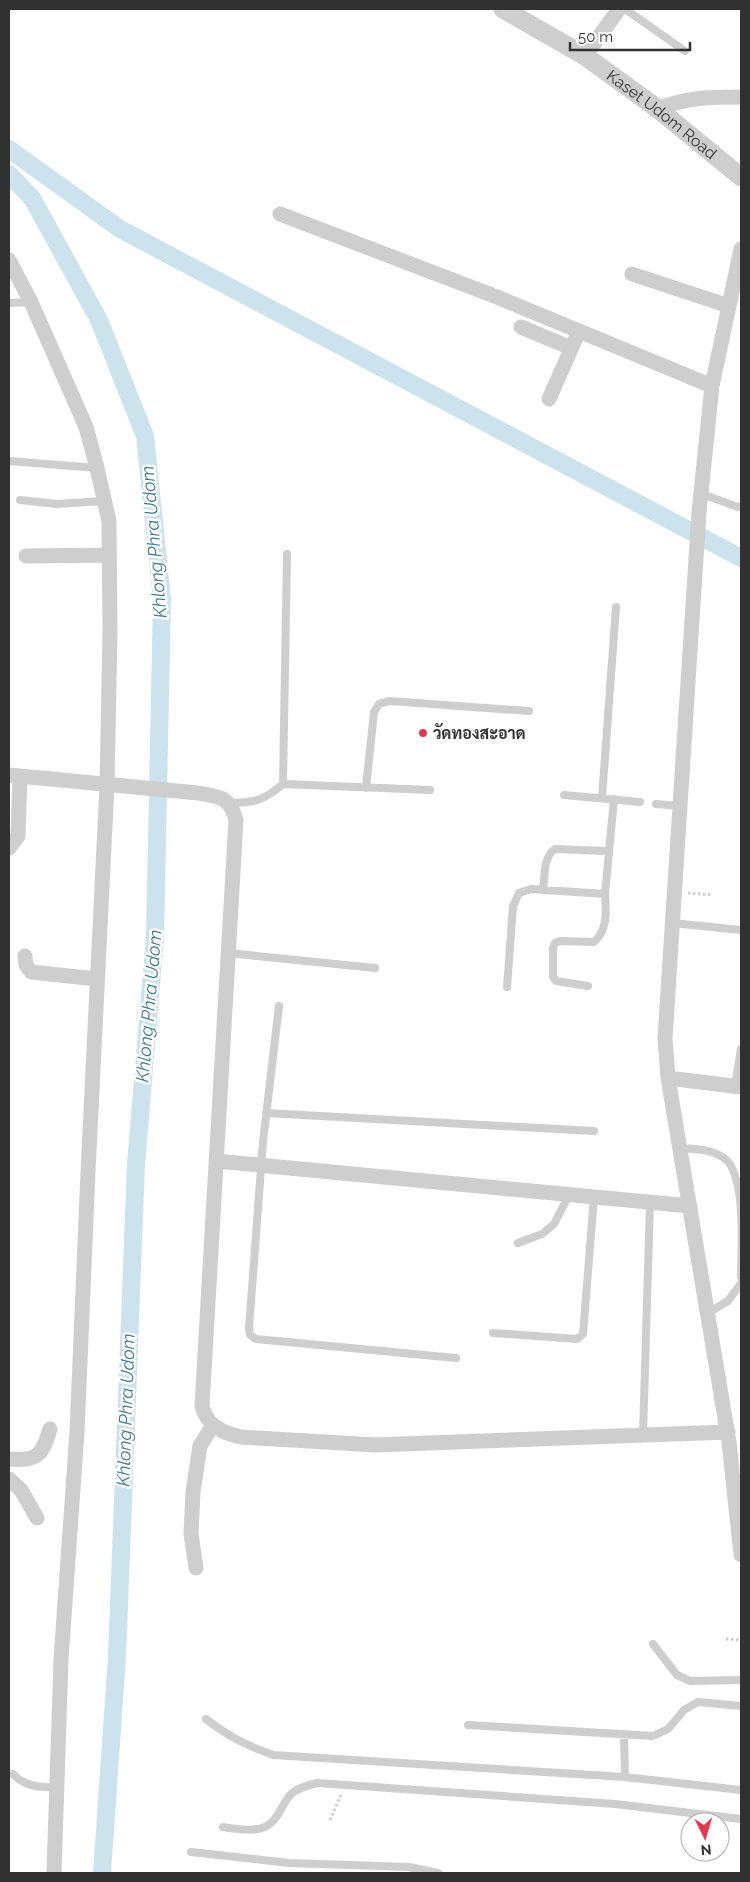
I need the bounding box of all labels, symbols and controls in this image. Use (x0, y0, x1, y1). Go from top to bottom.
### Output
scale bar (570, 20, 690, 52)
text: 50 m (578, 28, 613, 46)
street label: Kaset Udom Road (603, 66, 720, 163)
water label: Khlong Phra Udom (136, 465, 171, 619)
place label: วัดทองสะอาด (433, 723, 526, 743)
marker: วัดทองสะอาด (417, 727, 429, 739)
water label: Khlong Phra Udom (131, 929, 166, 1083)
water label: Khlong Phra Udom (112, 1333, 139, 1487)
north arrow (680, 1812, 730, 1862)
text: N (700, 1842, 712, 1858)

